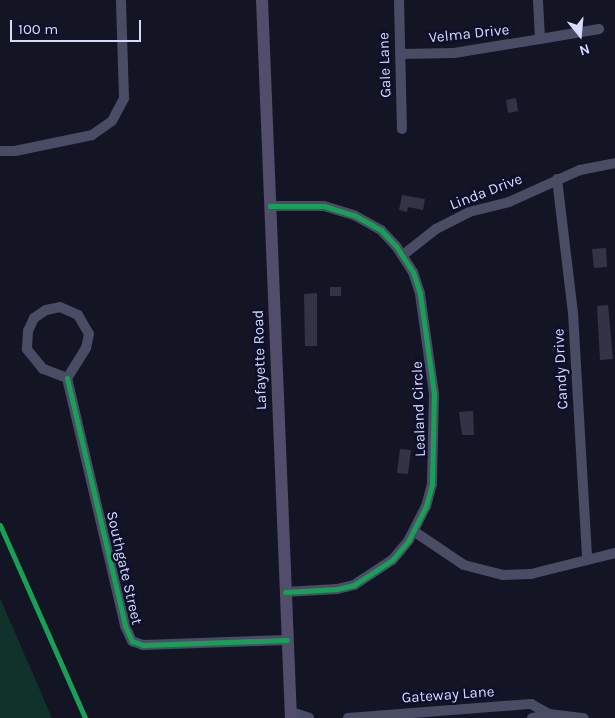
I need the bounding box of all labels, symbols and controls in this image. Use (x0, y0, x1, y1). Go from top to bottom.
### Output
scale bar (12, 10, 144, 42)
north arrow (555, 10, 605, 60)
text: 100 m (18, 20, 58, 38)
street label: Velma Drive (428, 21, 510, 47)
street label: Gale Lane (375, 32, 395, 98)
text: N (577, 40, 592, 59)
street label: Linda Drive (447, 170, 525, 214)
street label: Lafayette Road (249, 310, 271, 410)
street label: Candy Drive (550, 328, 572, 410)
street label: Lealand Circle (408, 361, 430, 457)
street label: Southgate Street (102, 510, 146, 626)
street label: Gateway Lane (401, 683, 495, 707)

